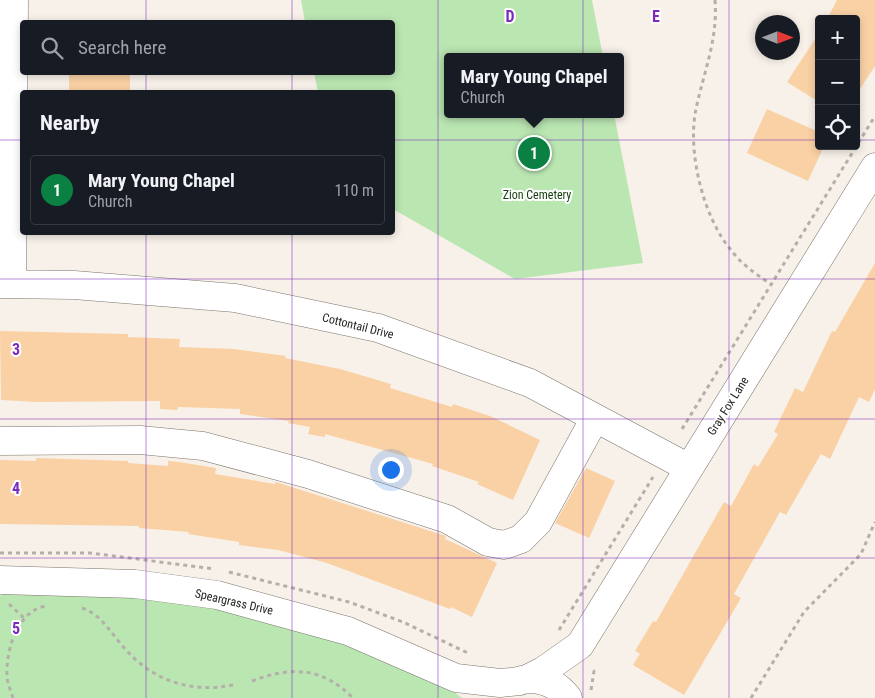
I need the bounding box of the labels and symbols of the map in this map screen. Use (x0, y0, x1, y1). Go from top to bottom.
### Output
text: D (505, 7, 515, 26)
text: E (652, 7, 660, 26)
north arrow (755, 15, 800, 60)
pin: 1 (518, 134, 550, 172)
park label: Zion Cemetery (503, 188, 571, 202)
street label: Cottontail Drive (321, 310, 396, 342)
text: 3 (12, 340, 20, 359)
street label: Gray Fox Lane (704, 374, 752, 438)
your location (378, 457, 404, 483)
text: 4 (12, 479, 20, 498)
street label: Speargrass Drive (194, 586, 275, 618)
text: 5 (12, 619, 20, 638)

